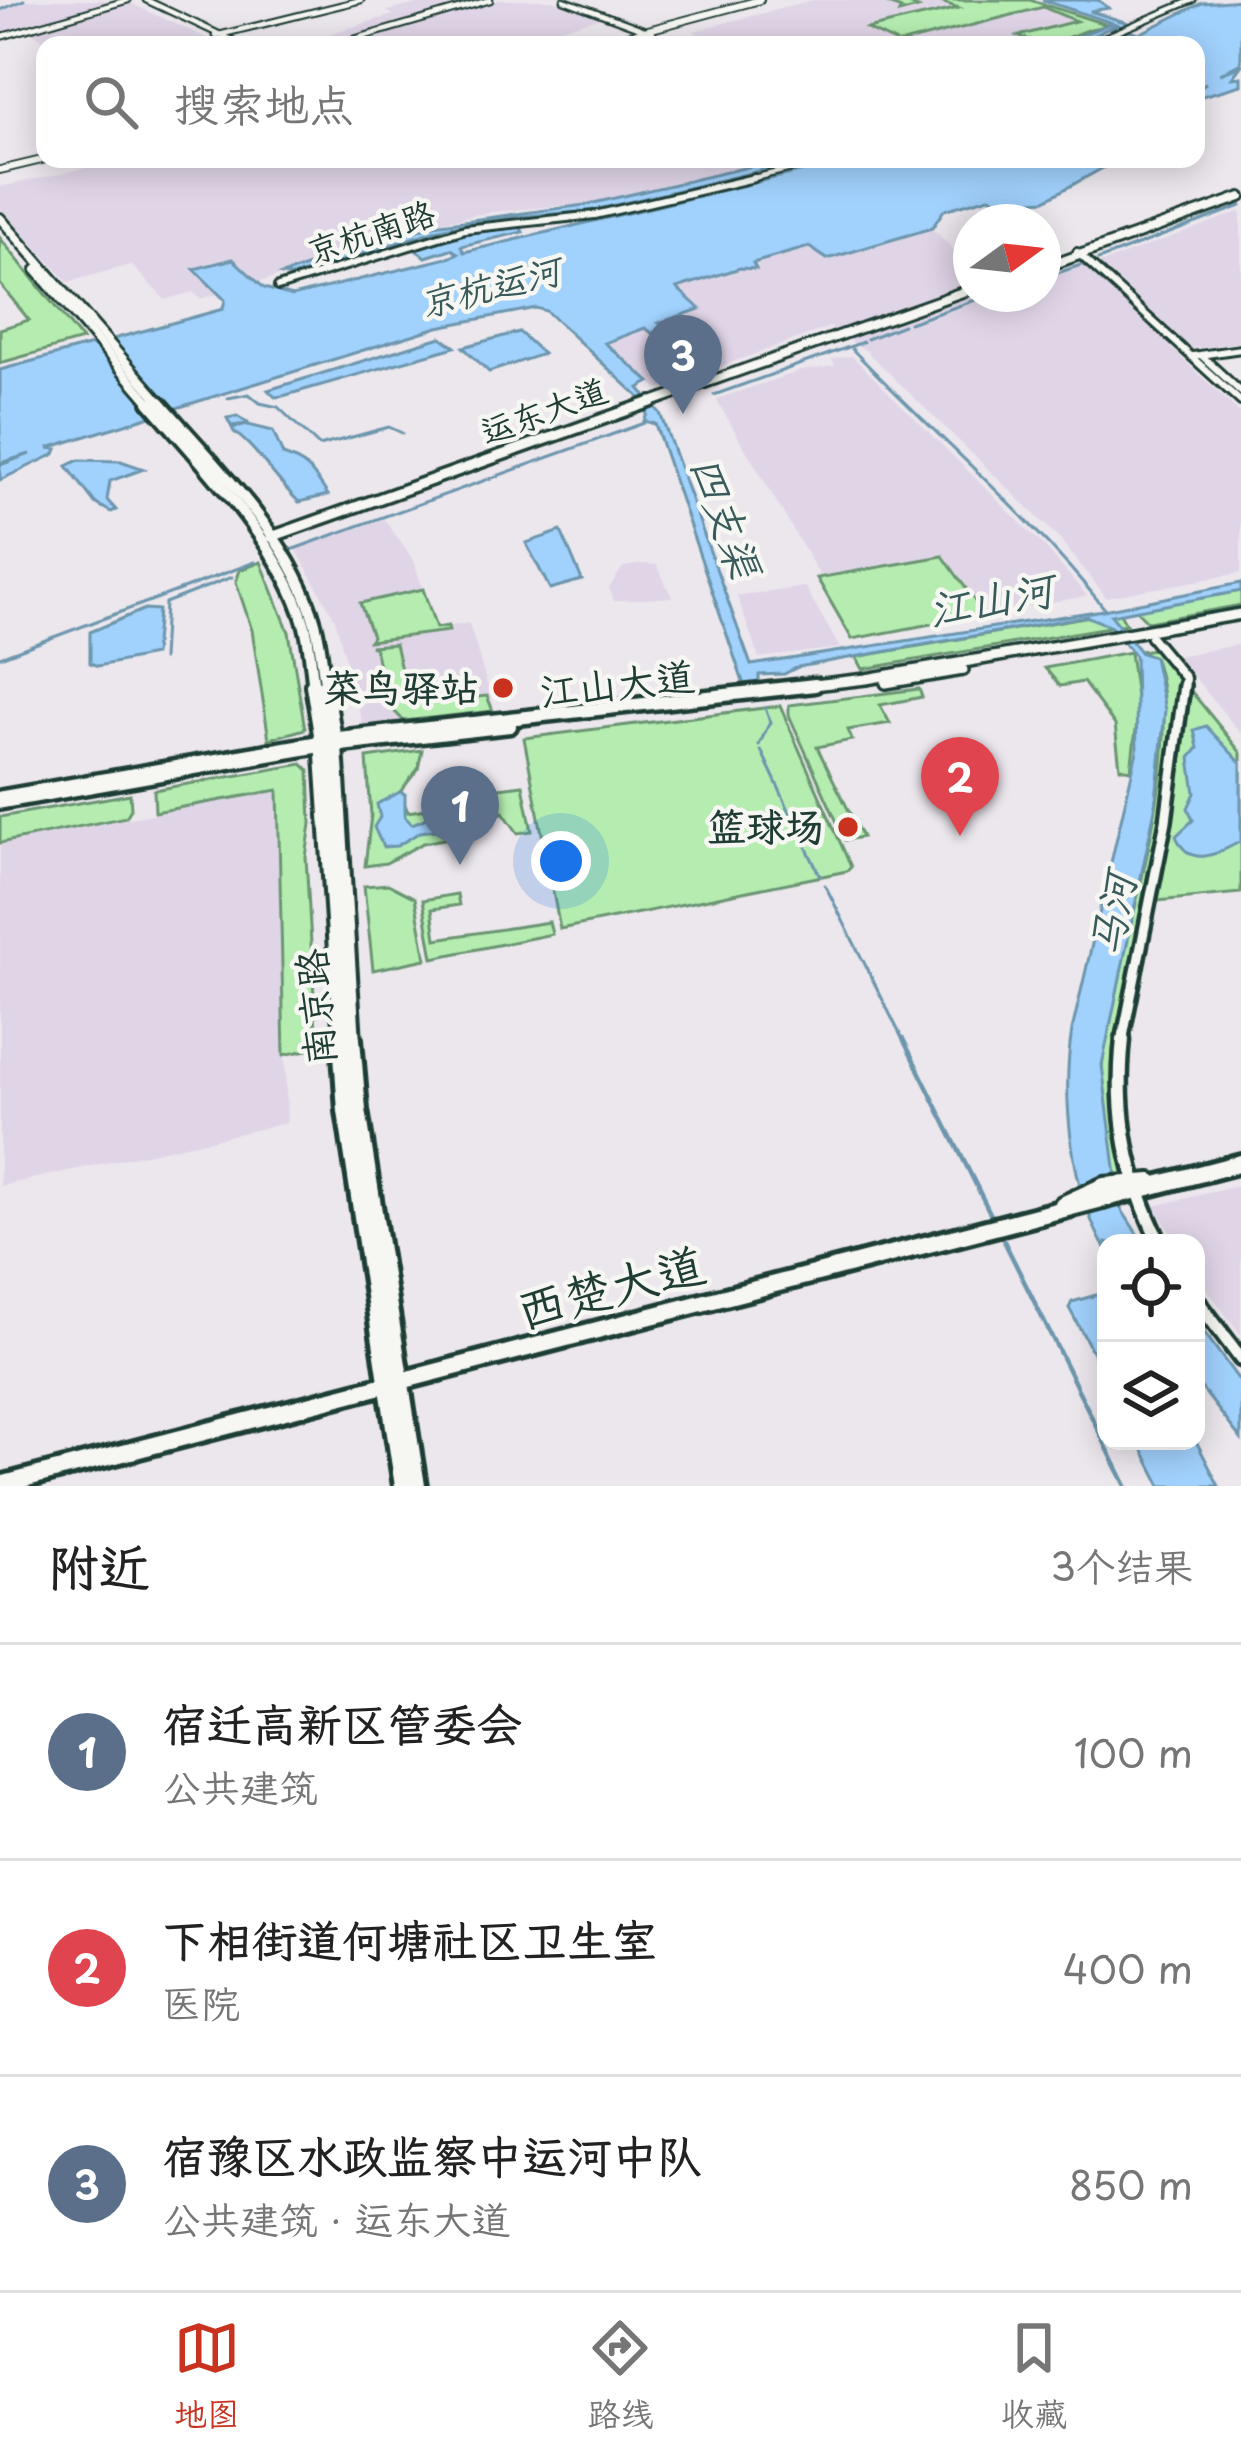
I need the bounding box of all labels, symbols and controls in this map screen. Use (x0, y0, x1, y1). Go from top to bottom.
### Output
search box (36, 36, 1205, 168)
text: 搜索地点 (174, 68, 354, 136)
icon: search (78, 69, 144, 135)
street label: 京杭南路 (300, 186, 441, 274)
north arrow (953, 204, 1061, 312)
water label: 京杭运河 (413, 240, 571, 329)
pin: 3 (644, 315, 722, 414)
street label: 运东大道 (473, 363, 614, 455)
water label: 四支渠 (676, 446, 780, 589)
water label: 江山河 (923, 555, 1064, 640)
street label: 江山大道 (536, 644, 697, 719)
place label: 菜鸟驿站 (323, 656, 479, 715)
marker: 菜鸟驿站 (490, 675, 516, 701)
pin: 2 (921, 737, 999, 836)
pin: 1 (421, 766, 499, 865)
place label: 篮球场 (707, 795, 824, 854)
marker: 篮球场 (835, 814, 861, 840)
your location (531, 831, 591, 891)
water label: 马河 (1072, 861, 1151, 962)
street label: 南京路 (279, 946, 348, 1068)
street label: 西楚大道 (508, 1225, 712, 1345)
map controls (1097, 1234, 1205, 1450)
button: locate (1097, 1234, 1205, 1342)
button: layers (1097, 1342, 1205, 1450)
text: 附近 (48, 1526, 150, 1603)
text: 3个结果 (1050, 1535, 1193, 1594)
text: 宿迁高新区管委会 (162, 1688, 522, 1756)
text: 1 (78, 1722, 96, 1781)
text: 100 m (1074, 1722, 1193, 1781)
text: 公共建筑 (162, 1756, 318, 1815)
text: 下相街道何塘社区卫生室 (162, 1904, 657, 1972)
text: 2 (73, 1938, 101, 1997)
text: 400 m (1063, 1938, 1193, 1997)
text: 医院 (162, 1972, 240, 2031)
text: 宿豫区水政监察中运河中队 (162, 2120, 702, 2188)
text: 3 (74, 2154, 100, 2213)
text: 850 m (1069, 2154, 1193, 2213)
text: 公共建筑 · 运东大道 (162, 2188, 511, 2247)
tab: 地图 (174, 2315, 240, 2437)
tab: 路线 (587, 2315, 653, 2437)
tab: 收藏 (1001, 2315, 1067, 2437)

